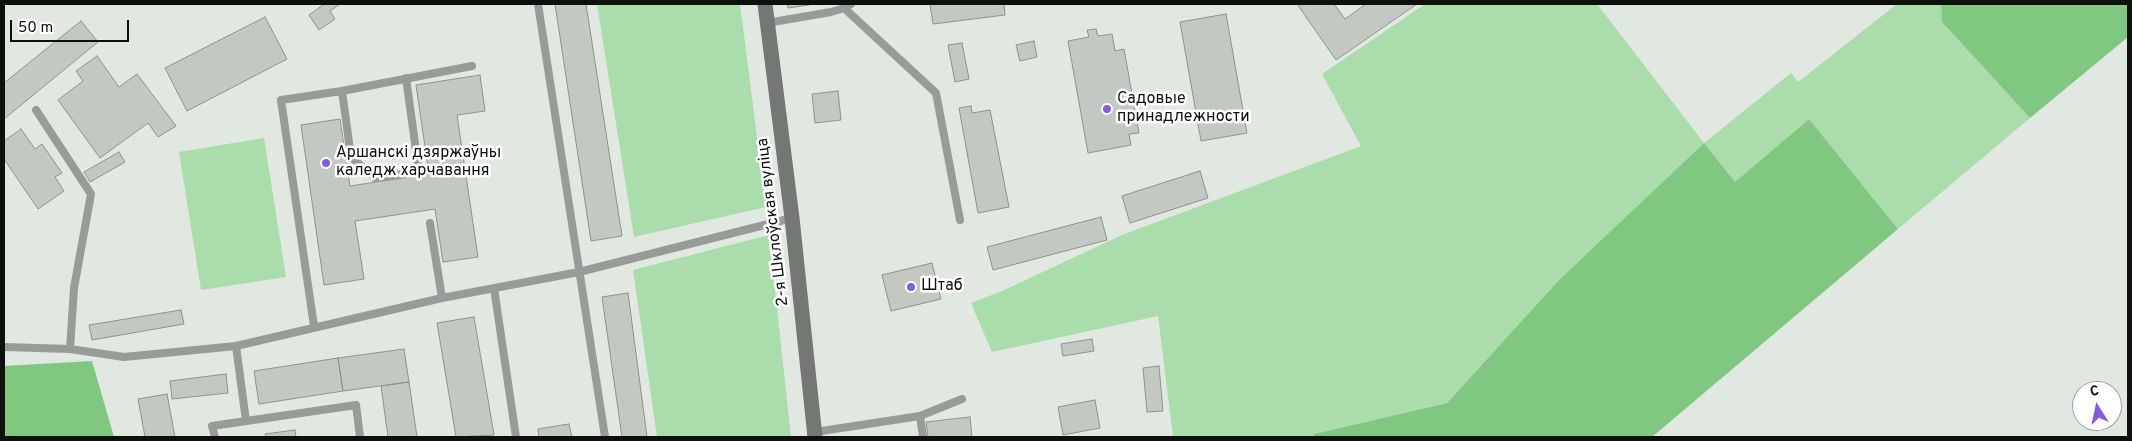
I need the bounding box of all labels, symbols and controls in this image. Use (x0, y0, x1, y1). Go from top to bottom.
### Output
scale bar (12, 10, 131, 42)
text: 50 m (18, 19, 53, 38)
place label: Садовые принадлежности (1117, 90, 1250, 128)
marker: Садовые принадлежности (1101, 103, 1113, 115)
street label: 2-я Шклоўская вуліца (754, 137, 794, 307)
place label: Аршанскі дзяржаўны каледж харчавання (336, 144, 501, 182)
marker: Аршанскі дзяржаўны каледж харчавання (320, 157, 332, 169)
place label: Штаб (921, 277, 963, 297)
marker: Штаб (905, 281, 917, 293)
north arrow (2072, 381, 2122, 431)
text: С (2089, 383, 2100, 401)

